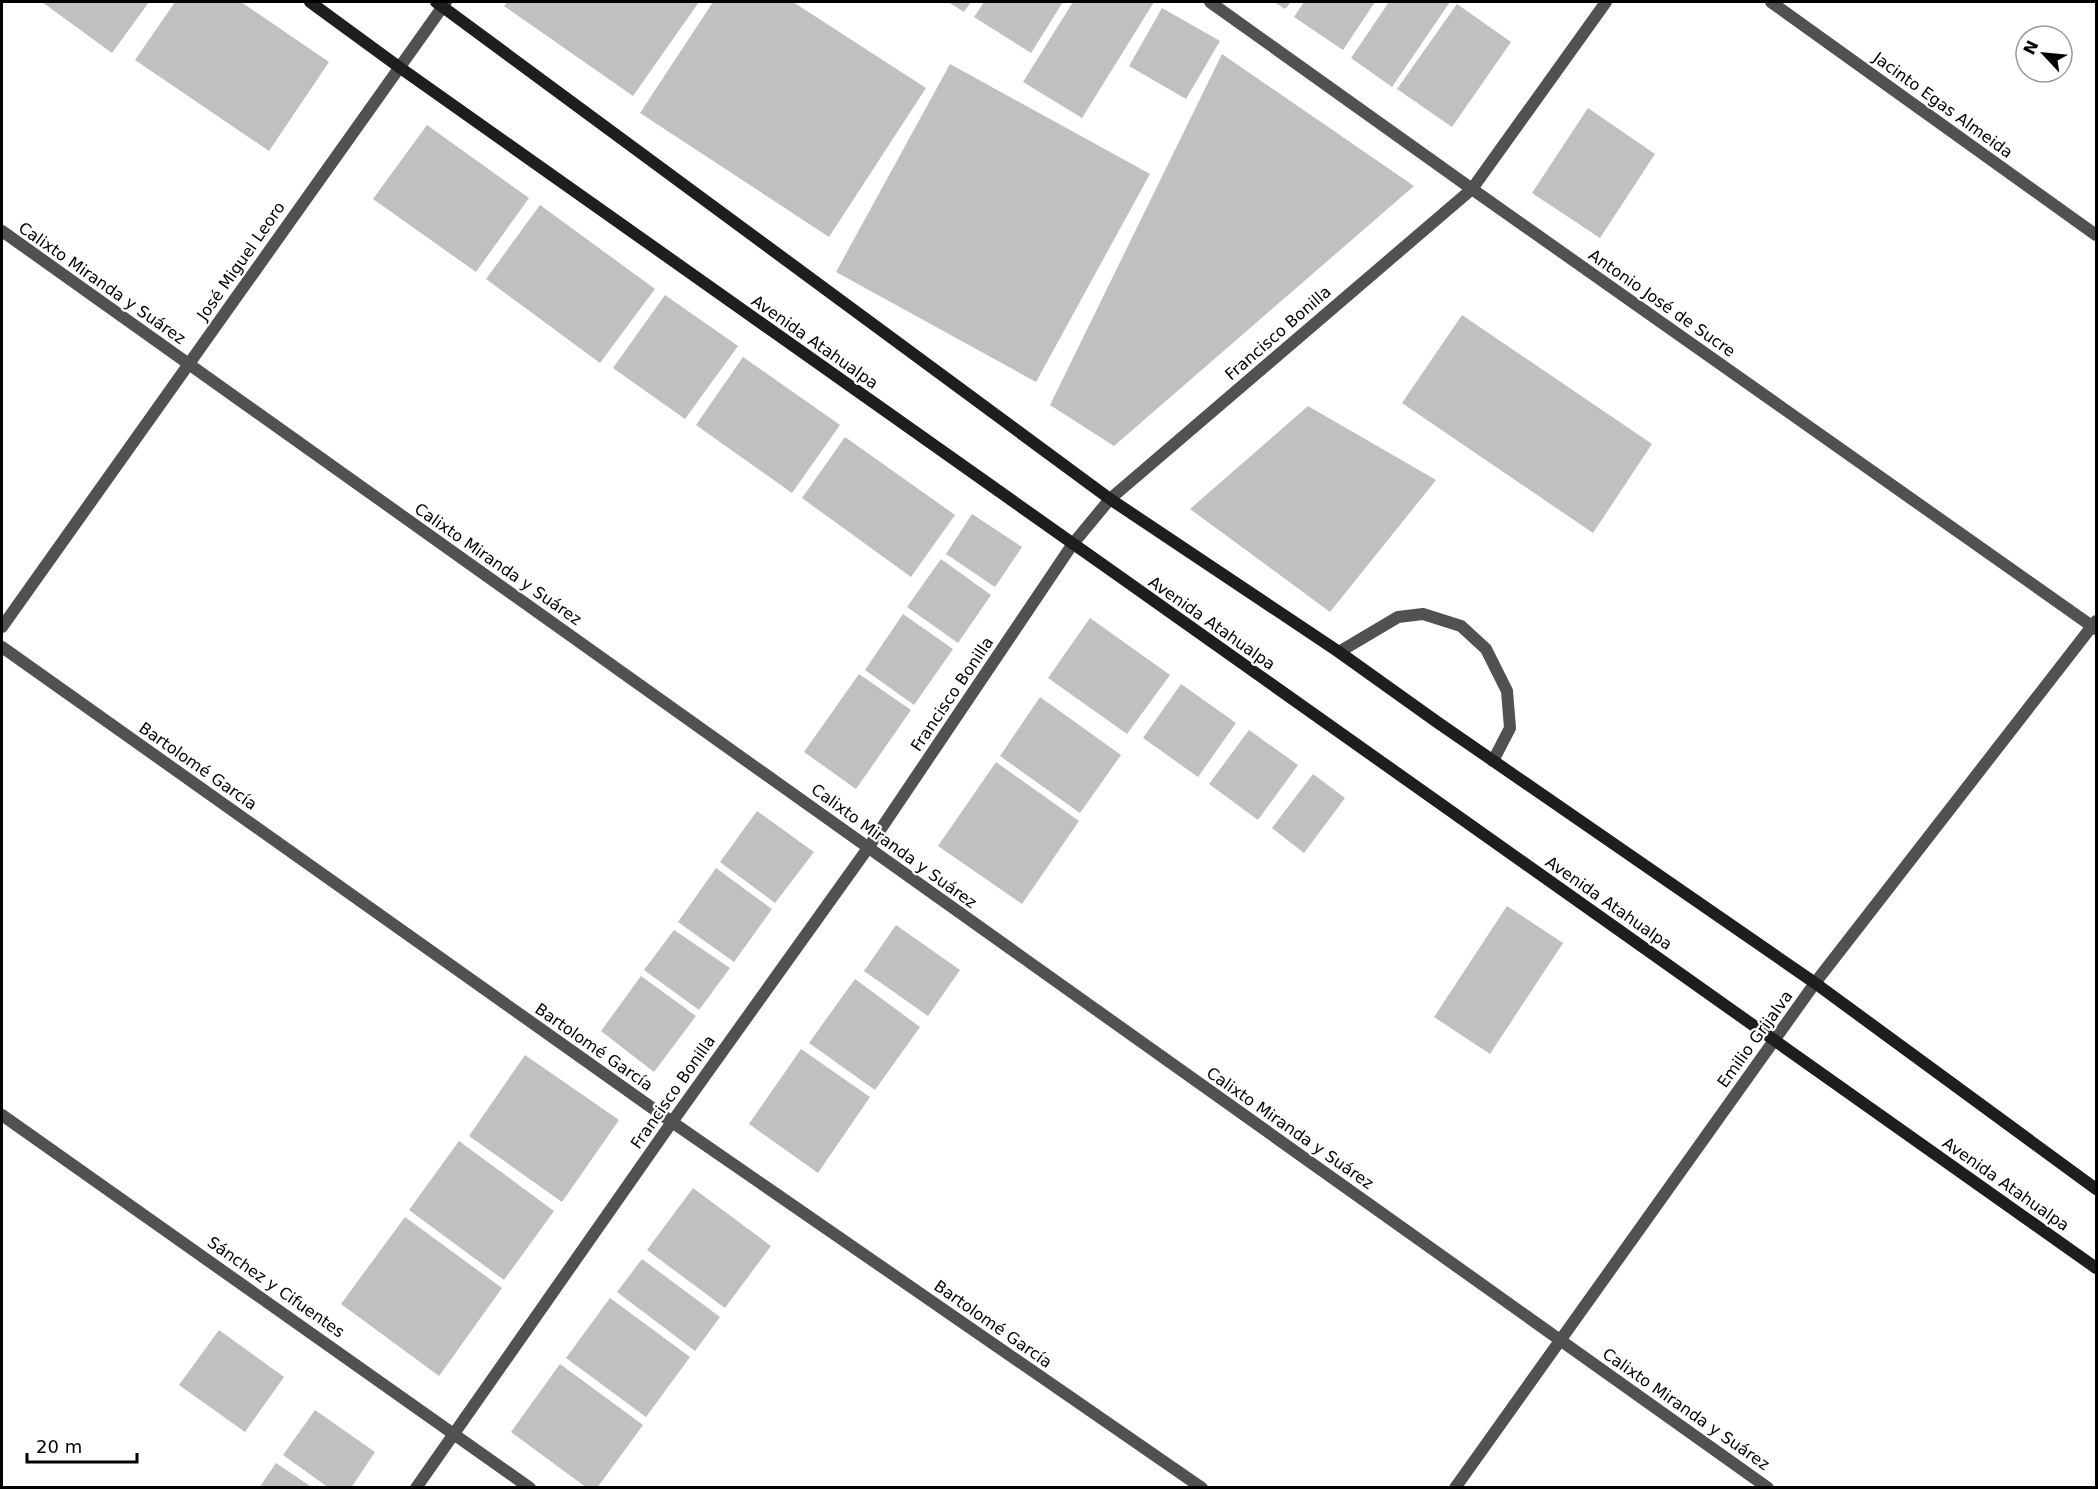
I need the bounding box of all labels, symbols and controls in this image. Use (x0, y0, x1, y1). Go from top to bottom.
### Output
north arrow (2014, 24, 2074, 84)
text: N (2019, 37, 2042, 58)
street label: Jacinto Egas Almeida (1869, 47, 2016, 162)
street label: José Miguel Leoro (192, 198, 289, 325)
street label: Calixto Miranda y Suárez (15, 218, 189, 348)
street label: Antonio José de Sucre (1585, 245, 1739, 361)
street label: Francisco Bonilla (1221, 282, 1335, 384)
street label: Avenida Atahualpa (748, 291, 882, 393)
street label: Calixto Miranda y Suárez (411, 499, 585, 629)
street label: Avenida Atahualpa (1145, 572, 1279, 674)
street label: Francisco Bonilla (907, 633, 997, 755)
street label: Bartolomé García (135, 718, 261, 814)
street label: Calixto Miranda y Suárez (808, 780, 980, 912)
street label: Avenida Atahualpa (1542, 852, 1676, 954)
street label: Emilio Grijalva (1713, 987, 1797, 1091)
street label: Bartolomé García (531, 999, 657, 1095)
street label: Francisco Bonilla (627, 1032, 719, 1152)
street label: Calixto Miranda y Suárez (1203, 1063, 1377, 1193)
street label: Avenida Atahualpa (1939, 1133, 2073, 1235)
street label: Sánchez y Cifuentes (204, 1233, 348, 1341)
street label: Bartolomé García (930, 1276, 1056, 1372)
street label: Calixto Miranda y Suárez (1599, 1344, 1773, 1474)
scale bar (27, 1426, 136, 1464)
text: 20 m (36, 1436, 82, 1457)

